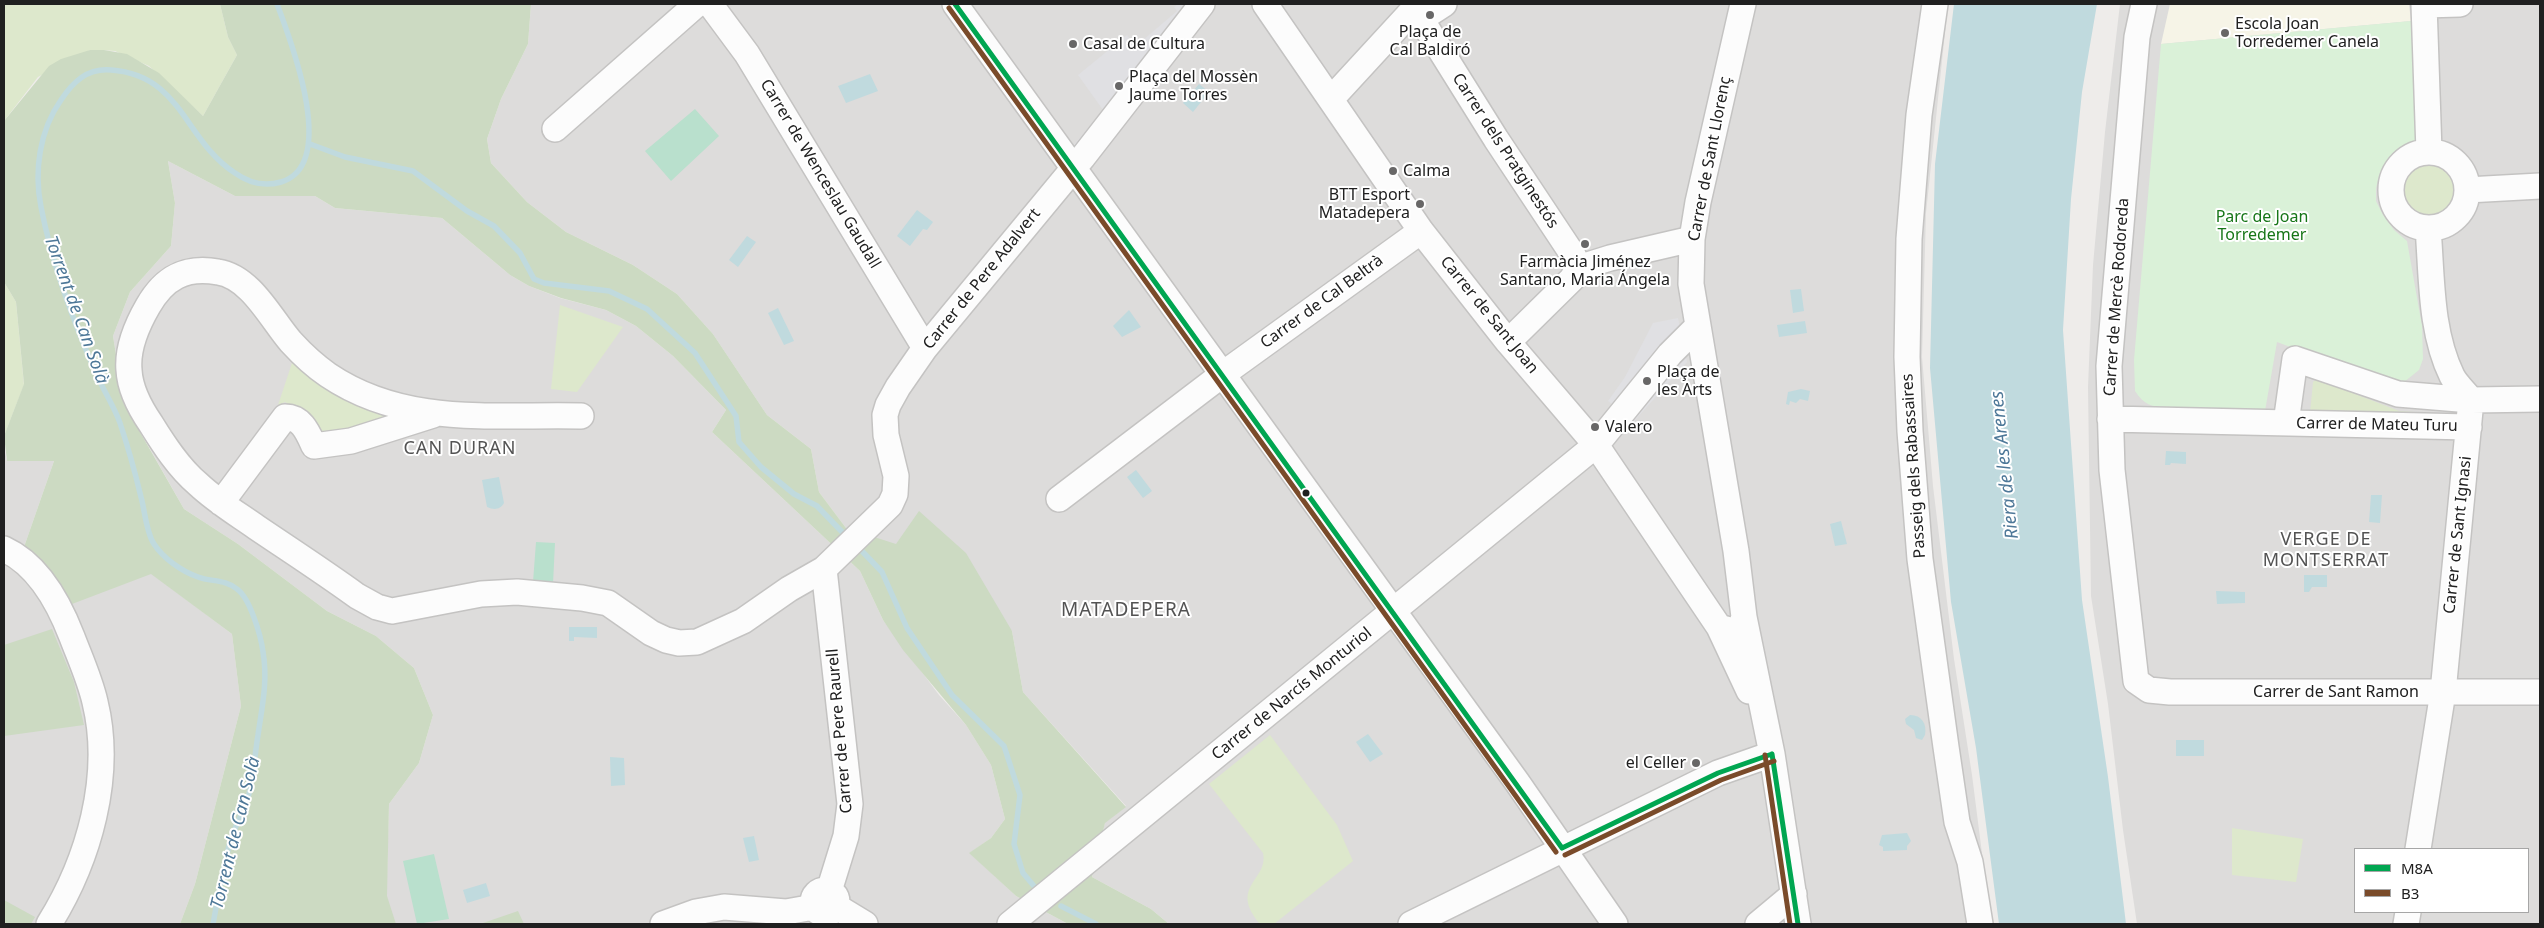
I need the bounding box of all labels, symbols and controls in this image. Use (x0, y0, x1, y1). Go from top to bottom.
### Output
marker: Plaça de Cal Baldiró (1424, 9, 1436, 21)
place label: Escola Joan Torredemer Canela (2235, 14, 2379, 52)
place label: Plaça de Cal Baldiró (1390, 22, 1470, 60)
marker: Escola Joan Torredemer Canela (2219, 27, 2231, 39)
place label: Casal de Cultura (1083, 34, 1205, 54)
marker: Casal de Cultura (1067, 38, 1079, 50)
place label: Plaça del Mossèn Jaume Torres (1129, 67, 1258, 105)
street label: Carrer dels Pratginestós (1448, 70, 1562, 232)
street label: Carrer de Sant Llorenç (1685, 75, 1735, 243)
street label: Carrer de Wenceslau Gaudall (756, 76, 884, 272)
marker: Plaça del Mossèn Jaume Torres (1113, 80, 1125, 92)
place label: Calma (1403, 161, 1450, 181)
marker: Calma (1387, 165, 1399, 177)
place label: BTT Esport Matadepera (1319, 185, 1410, 223)
street label: Carrer de Mercè Rodoreda (2100, 197, 2134, 397)
marker: BTT Esport Matadepera (1414, 198, 1426, 210)
street label: Carrer de Pere Adalvert (919, 205, 1045, 353)
park label: Parc de Joan Torredemer (2216, 207, 2308, 245)
water label: Torrent de Can Solà (39, 233, 113, 387)
marker: Farmàcia Jiménez Santano, Maria Ángela (1579, 238, 1591, 250)
street label: Carrer de Cal Beltrà (1257, 251, 1387, 353)
place label: Farmàcia Jiménez Santano, Maria Ángela (1500, 252, 1670, 290)
street label: Carrer de Sant Joan (1436, 253, 1542, 377)
place label: Plaça de les Arts (1657, 362, 1719, 400)
street label: Passeig dels Rabassaires (1898, 373, 1930, 559)
marker: Plaça de les Arts (1641, 375, 1653, 387)
water label: Riera de les Arenes (1986, 390, 2024, 540)
street label: Carrer de Mateu Turu (2296, 414, 2458, 436)
place label: Valero (1605, 417, 1652, 437)
marker: Valero (1589, 421, 1601, 433)
district label: CAN DURAN (402, 438, 518, 460)
street label: Carrer de Sant Ignasi (2440, 455, 2476, 615)
unlabelled marker (1301, 488, 1311, 498)
district label: VERGE DE MONTSERRAT (2261, 529, 2391, 572)
district label: MATADEPERA (1060, 600, 1192, 622)
street label: Carrer de Narcís Monturiol (1208, 624, 1376, 764)
street label: Carrer de Pere Raurell (823, 648, 857, 814)
street label: Carrer de Sant Ramon (2253, 682, 2419, 702)
place label: el Celler (1626, 753, 1686, 773)
water label: Torrent de Can Solà (207, 755, 265, 911)
marker: el Celler (1690, 757, 1702, 769)
legend (2354, 848, 2529, 913)
text: M8A (2401, 858, 2433, 878)
text: B3 (2401, 883, 2419, 903)

